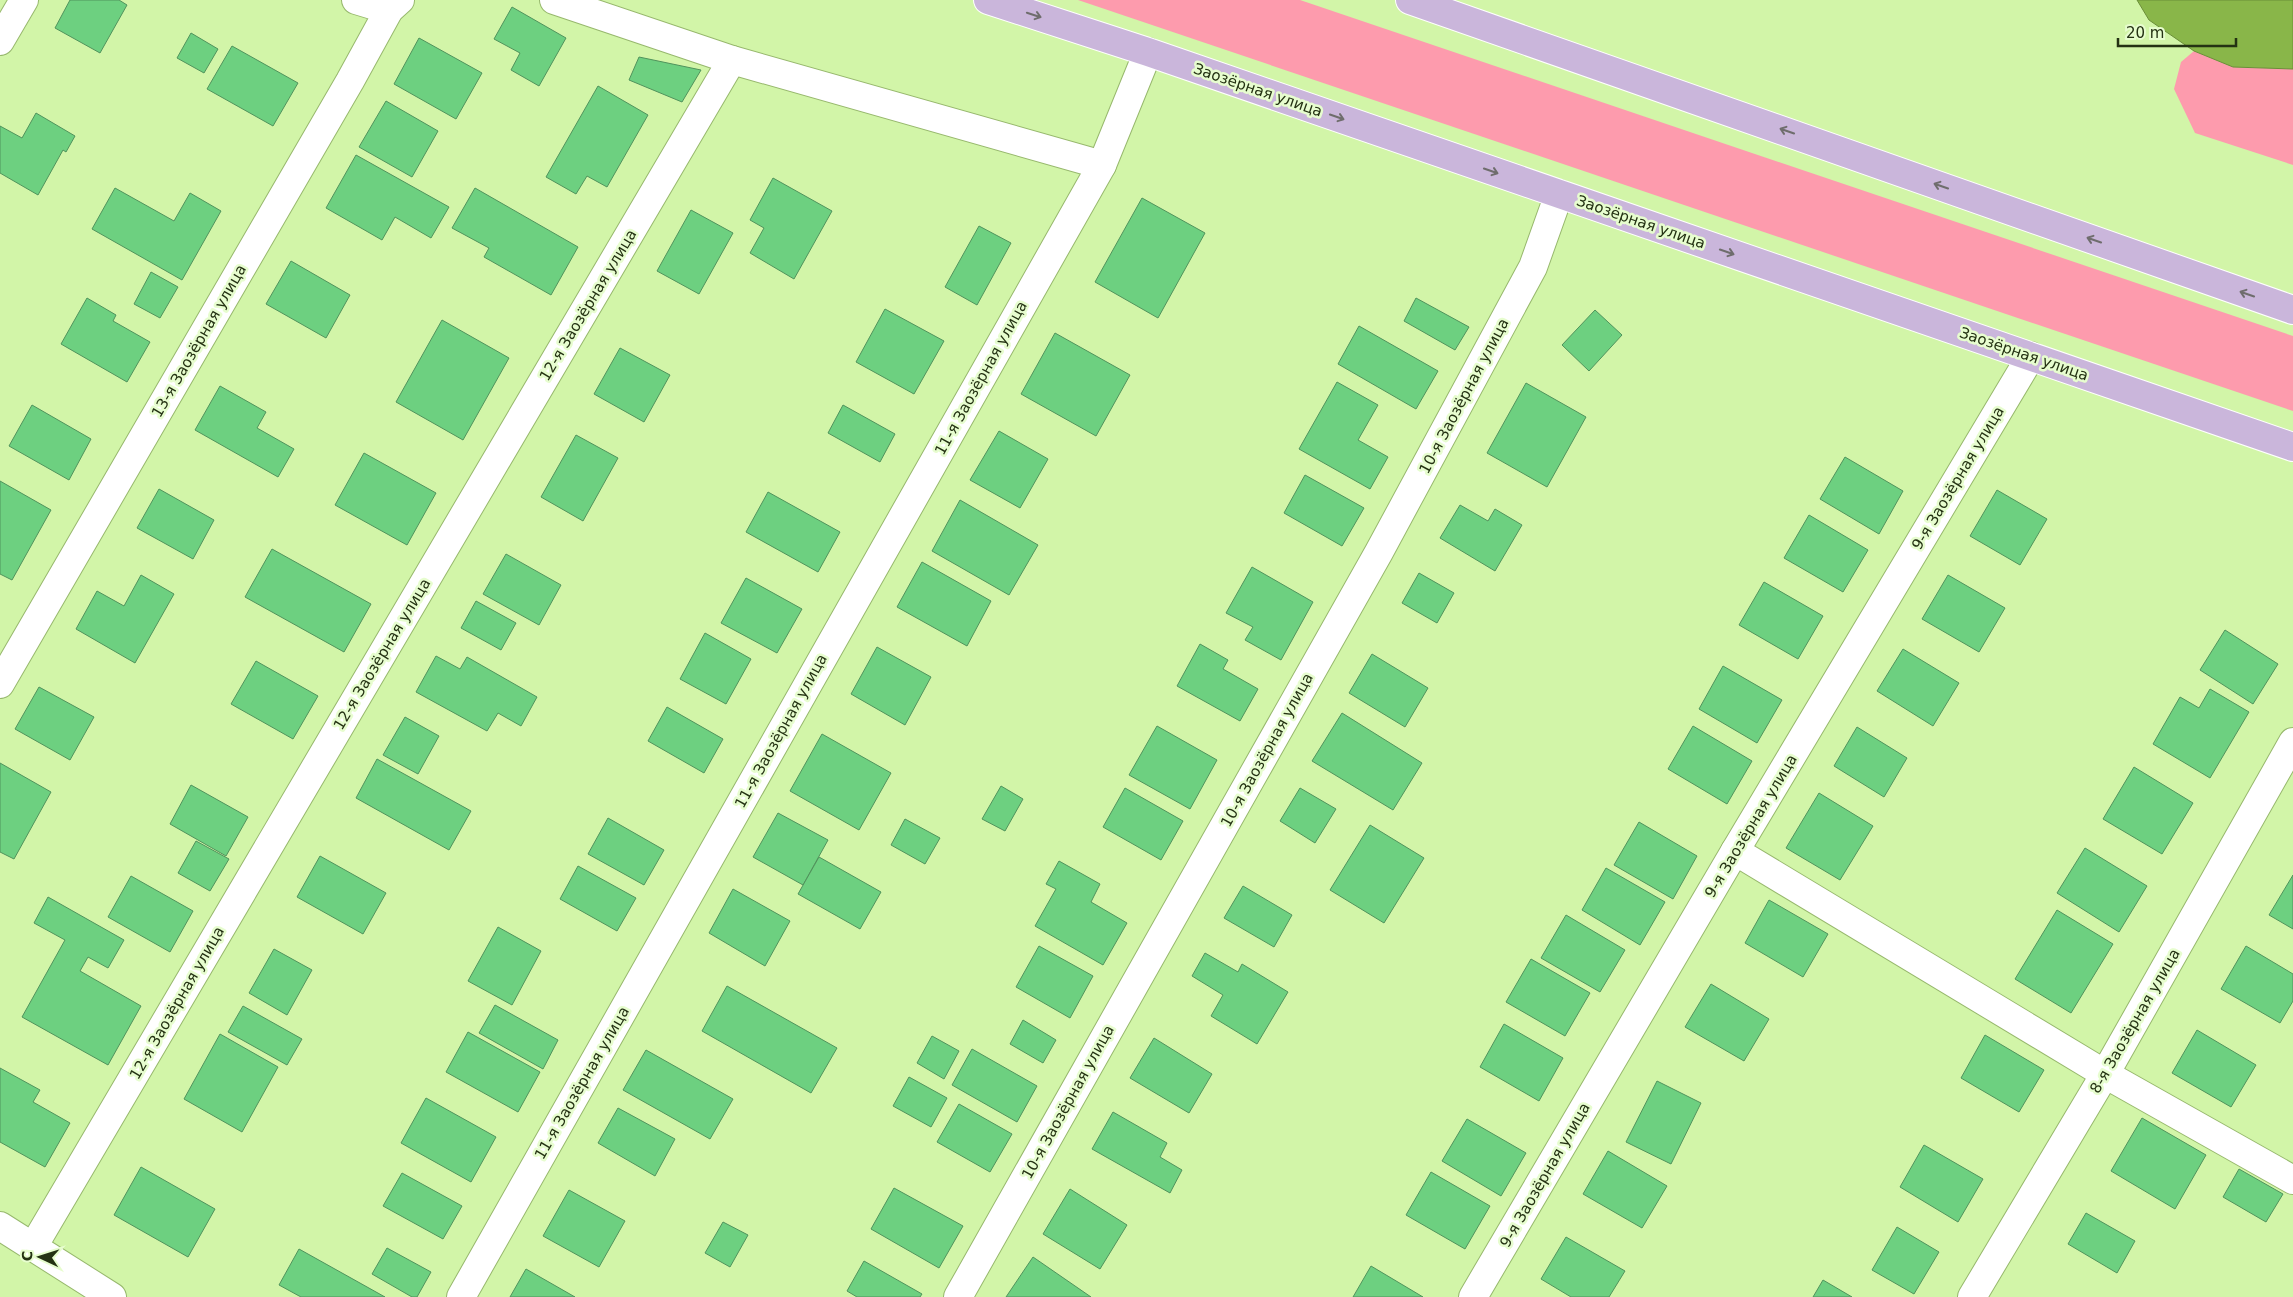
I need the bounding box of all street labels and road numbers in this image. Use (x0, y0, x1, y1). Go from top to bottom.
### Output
street label: Заозёрная улица (1191, 59, 1325, 121)
street label: Заозёрная улица (1574, 191, 1708, 253)
street label: 12-я Заозёрная улица (536, 226, 640, 384)
street label: 13-я Заозёрная улица (148, 261, 250, 421)
street label: 11-я Заозёрная улица (931, 298, 1031, 458)
street label: 10-я Заозёрная улица (1415, 315, 1513, 477)
street label: Заозёрная улица (1957, 323, 2091, 385)
street label: 9-я Заозёрная улица (1908, 403, 2008, 553)
street label: 12-я Заозёрная улица (330, 575, 434, 733)
street label: 11-я Заозёрная улица (731, 651, 831, 811)
street label: 10-я Заозёрная улица (1217, 670, 1317, 830)
street label: 9-я Заозёрная улица (1701, 751, 1801, 901)
street label: 12-я Заозёрная улица (126, 923, 228, 1083)
street label: 8-я Заозёрная улица (2086, 946, 2184, 1096)
street label: 11-я Заозёрная улица (531, 1003, 633, 1163)
street label: 10-я Заозёрная улица (1018, 1022, 1118, 1182)
street label: 9-я Заозёрная улица (1496, 1100, 1594, 1250)

